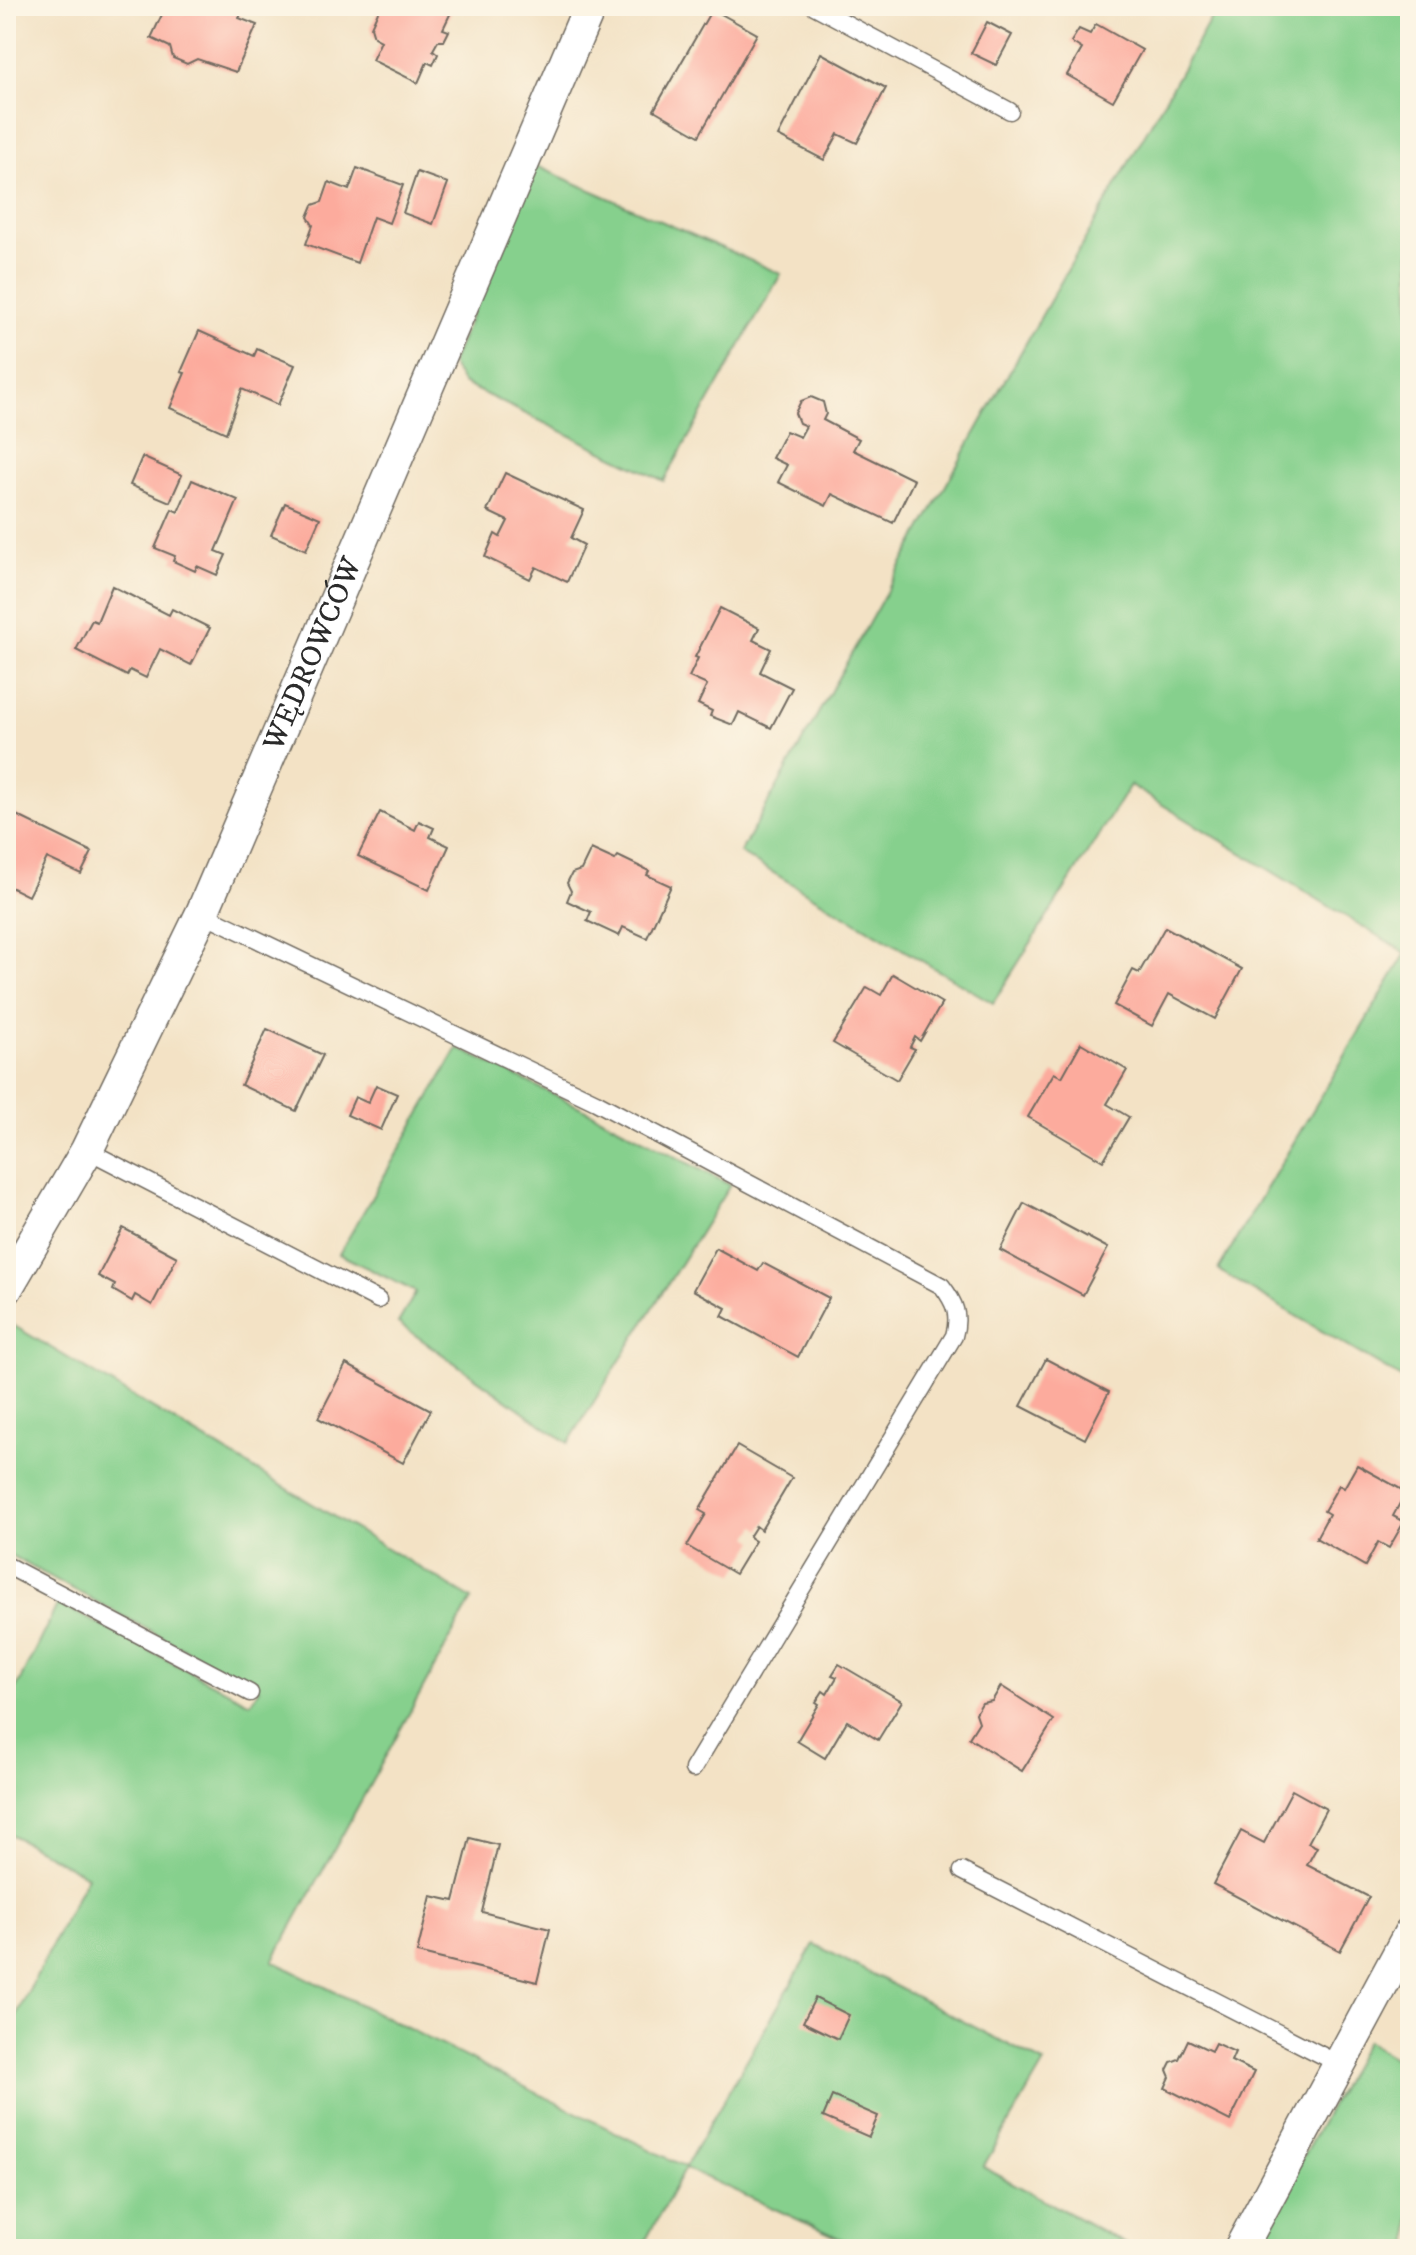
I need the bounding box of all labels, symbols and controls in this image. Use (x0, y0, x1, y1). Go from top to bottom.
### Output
street label: WĘDROWCÓW (255, 551, 371, 757)

